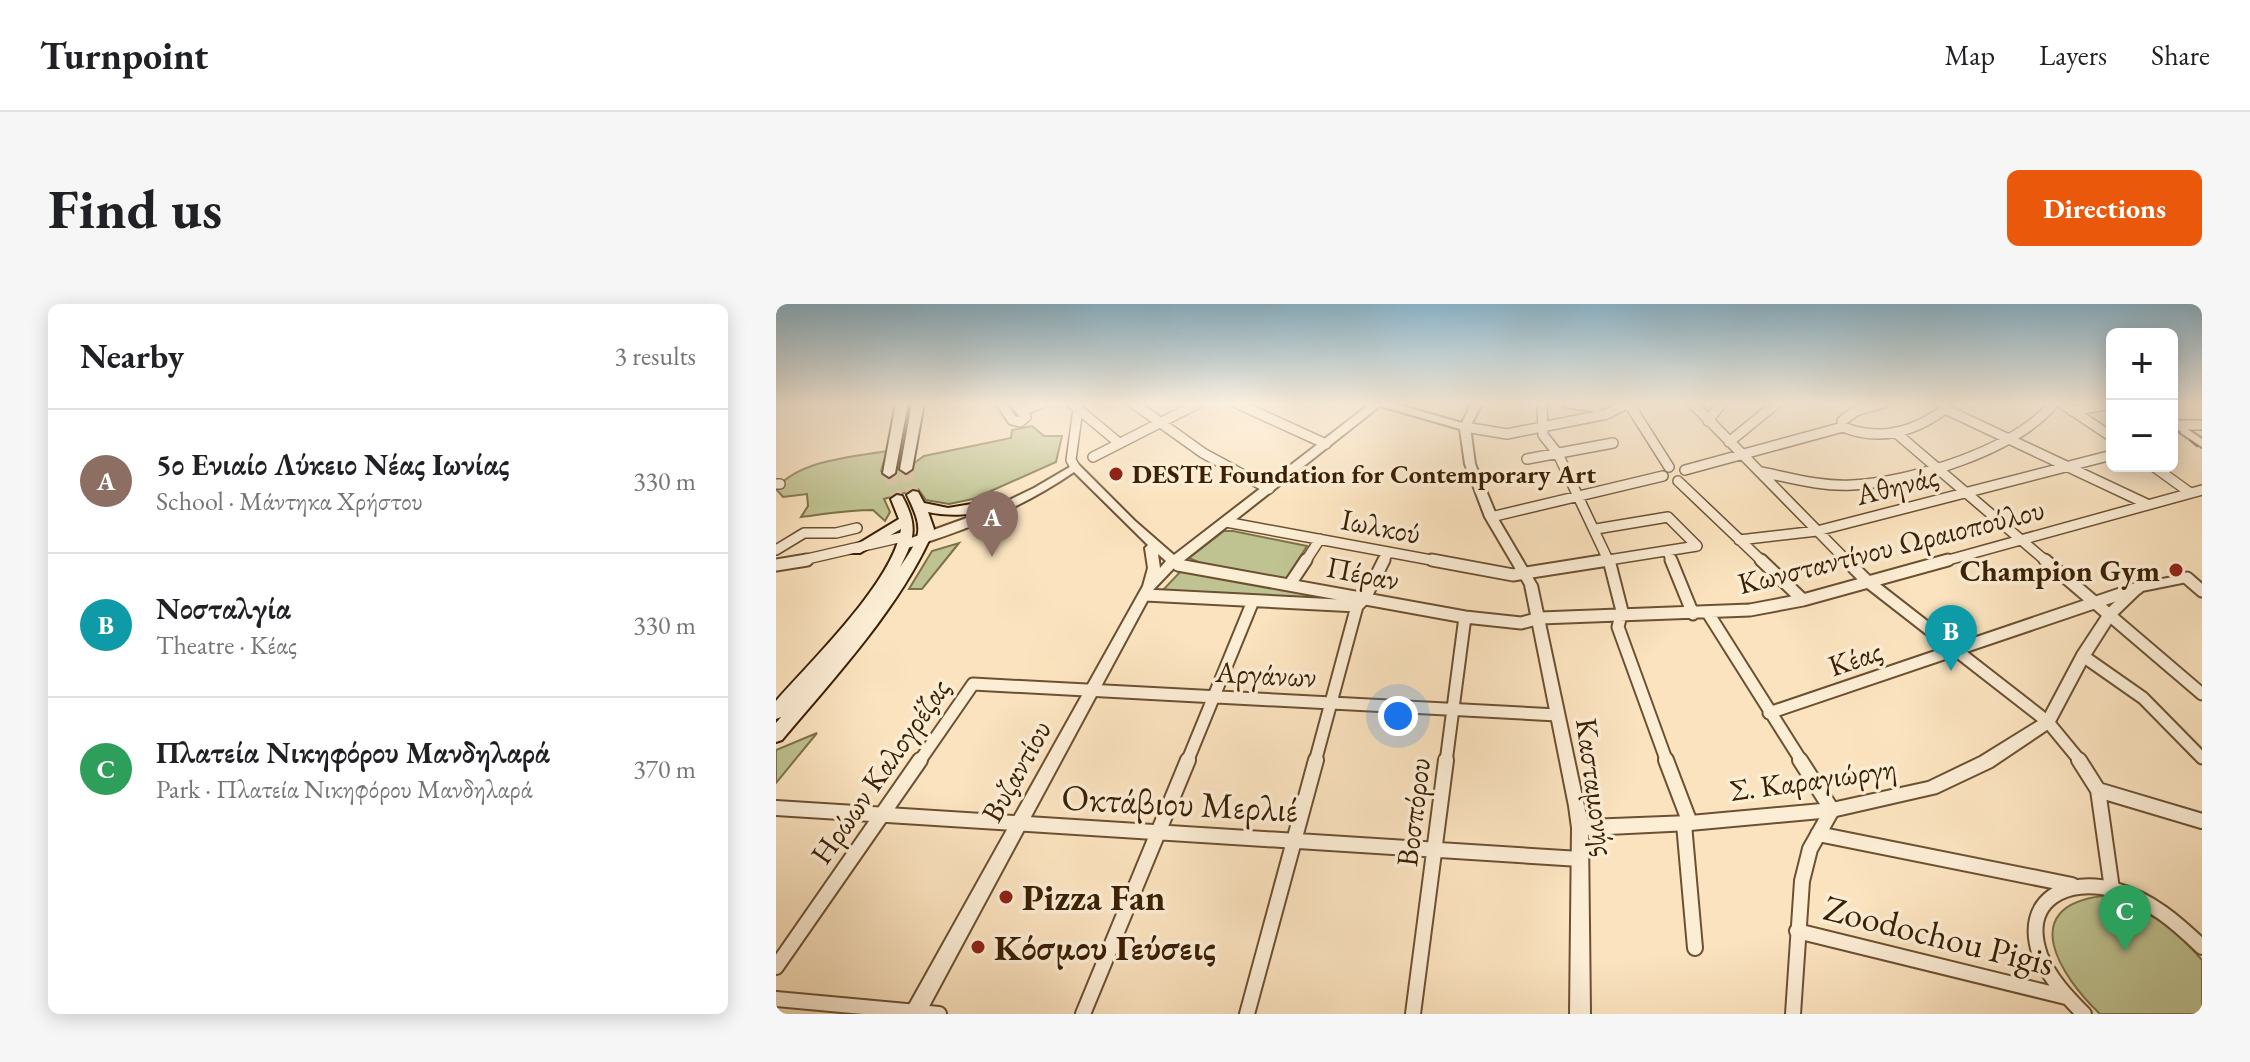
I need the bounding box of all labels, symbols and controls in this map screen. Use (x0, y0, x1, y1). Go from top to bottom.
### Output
text: Turnpoint (40, 31, 208, 80)
text: Map (1945, 37, 1995, 73)
text: Layers (2039, 37, 2107, 73)
text: Share (2151, 37, 2210, 73)
button: Directions (2007, 170, 2202, 246)
text: Find us (48, 172, 222, 245)
map controls (2106, 328, 2178, 472)
button: + (2106, 328, 2178, 400)
text: Nearby (80, 334, 184, 378)
text: 3 results (615, 339, 696, 373)
button: − (2106, 400, 2178, 472)
text: 5ο Ενιαίο Λύκειο Νέας Ιωνίας (156, 445, 509, 484)
street label: Αθηνάς (1851, 456, 1942, 514)
place label: DESTE Foundation for Contemporary Art (1132, 457, 1596, 491)
text: A (97, 464, 115, 498)
text: 330 m (633, 464, 696, 498)
marker: DESTE Foundation for Contemporary Art (1107, 465, 1125, 483)
text: School · Μάντηκα Χρήστου (156, 484, 423, 518)
street label: Κωνσταντίνου Ωραιοπούλου (1734, 489, 2048, 603)
pin: A (966, 491, 1018, 557)
street label: Ιωλκού (1338, 499, 1424, 553)
street label: Πέραν (1323, 547, 1403, 599)
place label: Champion Gym (1960, 551, 2160, 590)
marker: Champion Gym (2167, 561, 2185, 579)
text: Νοσταλγία (156, 589, 291, 628)
pin: B (1925, 605, 1977, 671)
text: B (98, 608, 114, 642)
text: 330 m (633, 608, 696, 642)
text: Theatre · Κέας (156, 628, 297, 662)
street label: Κέας (1823, 631, 1887, 685)
street label: Αργάνων (1213, 652, 1318, 696)
street label: Ηρώων Καλογρέζας (801, 670, 959, 872)
your location (1378, 696, 1418, 736)
street label: Βυζαντίου (972, 713, 1060, 829)
street label: Κασταμονής (1567, 716, 1625, 858)
text: Πλατεία Νικηφόρου Μανδηλαρά (156, 733, 550, 772)
street label: Σ. Καραγιώργη (1727, 748, 1899, 810)
text: C (97, 752, 115, 786)
text: 370 m (633, 752, 696, 786)
street label: Βοσπόρου (1387, 755, 1439, 869)
text: Park · Πλατεία Νικηφόρου Μανδηλαρά (156, 772, 532, 806)
street label: Οκτάβιου Μερλιέ (1061, 773, 1299, 833)
place label: Pizza Fan (1022, 874, 1165, 921)
street label: Zoodochou Pigis (1819, 884, 2059, 986)
pin: C (2099, 885, 2151, 951)
marker: Pizza Fan (997, 888, 1015, 906)
place label: Κόσμου Γεύσεις (994, 924, 1216, 971)
marker: Κόσμου Γεύσεις (969, 938, 987, 956)

